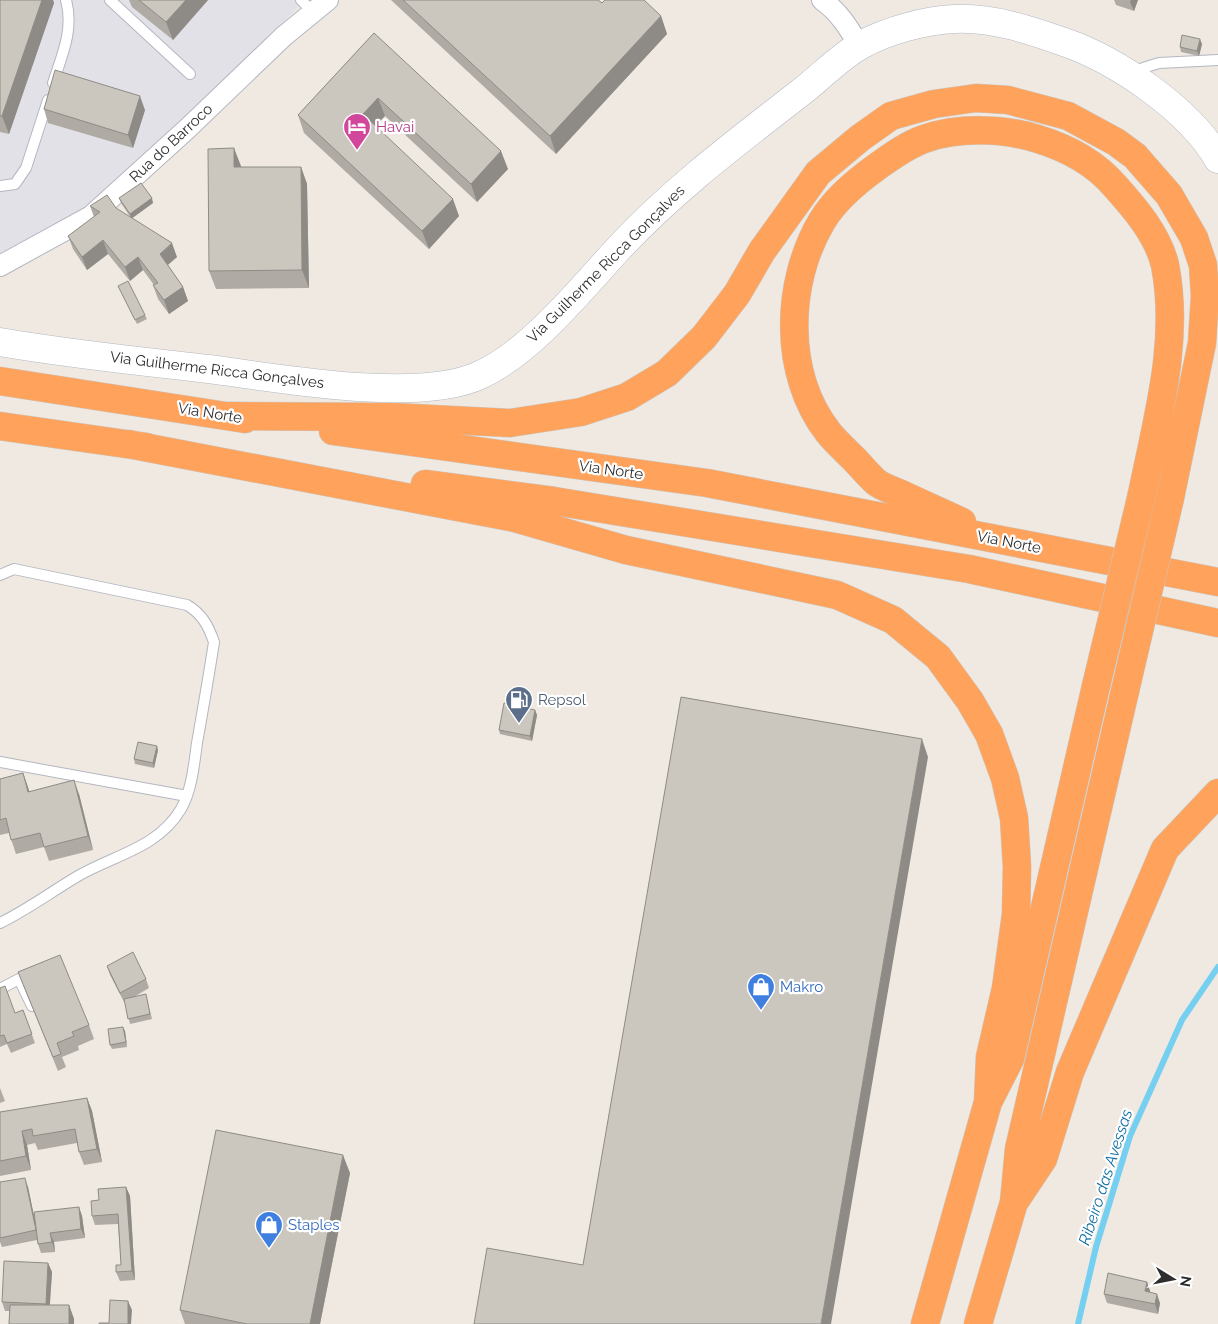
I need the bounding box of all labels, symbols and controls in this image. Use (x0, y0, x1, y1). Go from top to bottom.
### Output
street label: Rua do Barroco (126, 100, 216, 186)
hotel icon: Havai (342, 112, 372, 151)
place label: Havai (376, 118, 414, 136)
street label: Via Guilherme Ricca Gonçalves (523, 181, 689, 347)
street label: Via Guilherme Ricca Gonçalves (109, 348, 325, 392)
street label: Via Norte (177, 399, 244, 427)
street label: Via Norte (578, 457, 645, 483)
street label: Via Norte (975, 527, 1043, 557)
fuel station icon: Repsol (504, 685, 534, 724)
place label: Repsol (538, 691, 587, 709)
shop icon: Makro (746, 972, 776, 1011)
place label: Makro (780, 978, 823, 996)
water label: Ribeiro das Avessas (1075, 1106, 1137, 1247)
shop icon: Staples (254, 1210, 284, 1249)
place label: Staples (288, 1216, 340, 1234)
north arrow (1148, 1254, 1198, 1304)
text: N (1177, 1275, 1195, 1288)

